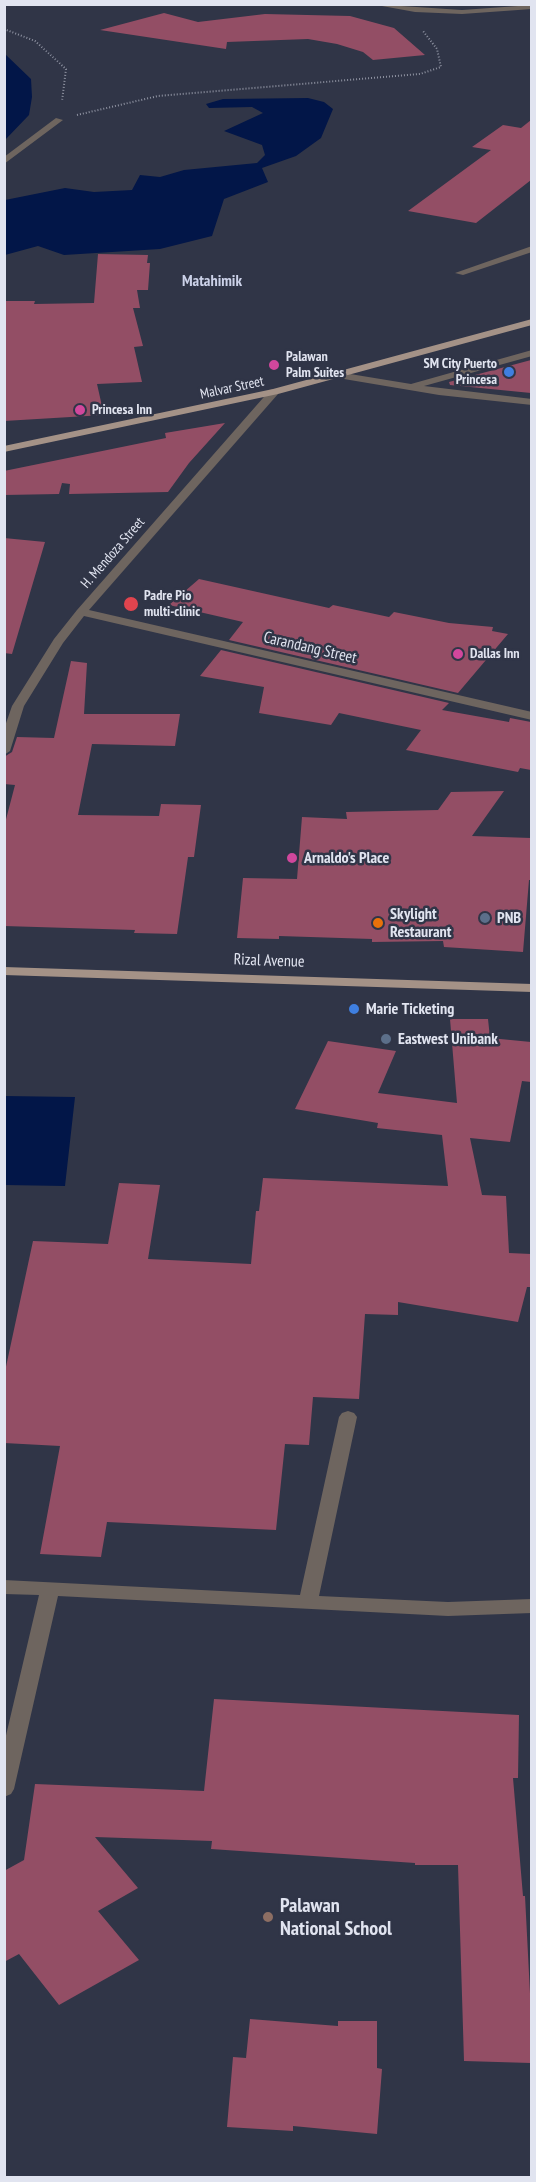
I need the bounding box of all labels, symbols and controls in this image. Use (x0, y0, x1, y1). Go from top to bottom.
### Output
district label: Matahimik (182, 271, 242, 291)
place label: Palawan Palm Suites (286, 349, 344, 382)
place label: SM City Puerto Princesa (424, 356, 497, 388)
marker: Palawan Palm Suites (267, 358, 281, 372)
marker: SM City Puerto Princesa (502, 365, 516, 379)
street label: Malvar Street (199, 373, 265, 403)
place label: Princesa Inn (92, 402, 152, 418)
marker: Princesa Inn (73, 403, 87, 417)
street label: H. Mendoza Street (78, 514, 148, 592)
place label: Padre Pio multi-clinic (144, 588, 200, 620)
marker: Padre Pio multi-clinic (122, 595, 140, 613)
street label: Carandang Street (262, 628, 358, 668)
place label: Dallas Inn (470, 646, 520, 662)
marker: Dallas Inn (451, 647, 465, 661)
place label: Arnaldo's Place (304, 848, 389, 868)
marker: Arnaldo's Place (285, 851, 299, 865)
place label: Skylight Restaurant (390, 904, 451, 942)
place label: PNB (497, 908, 521, 928)
marker: PNB (478, 911, 492, 925)
marker: Skylight Restaurant (371, 916, 385, 930)
street label: Rizal Avenue (233, 950, 305, 972)
place label: Marie Ticketing (366, 999, 454, 1019)
marker: Marie Ticketing (347, 1002, 361, 1016)
place label: Eastwest Unibank (398, 1029, 498, 1049)
marker: Eastwest Unibank (379, 1032, 393, 1046)
place label: Palawan National School (280, 1894, 392, 1941)
marker: Palawan National School (261, 1910, 275, 1924)

